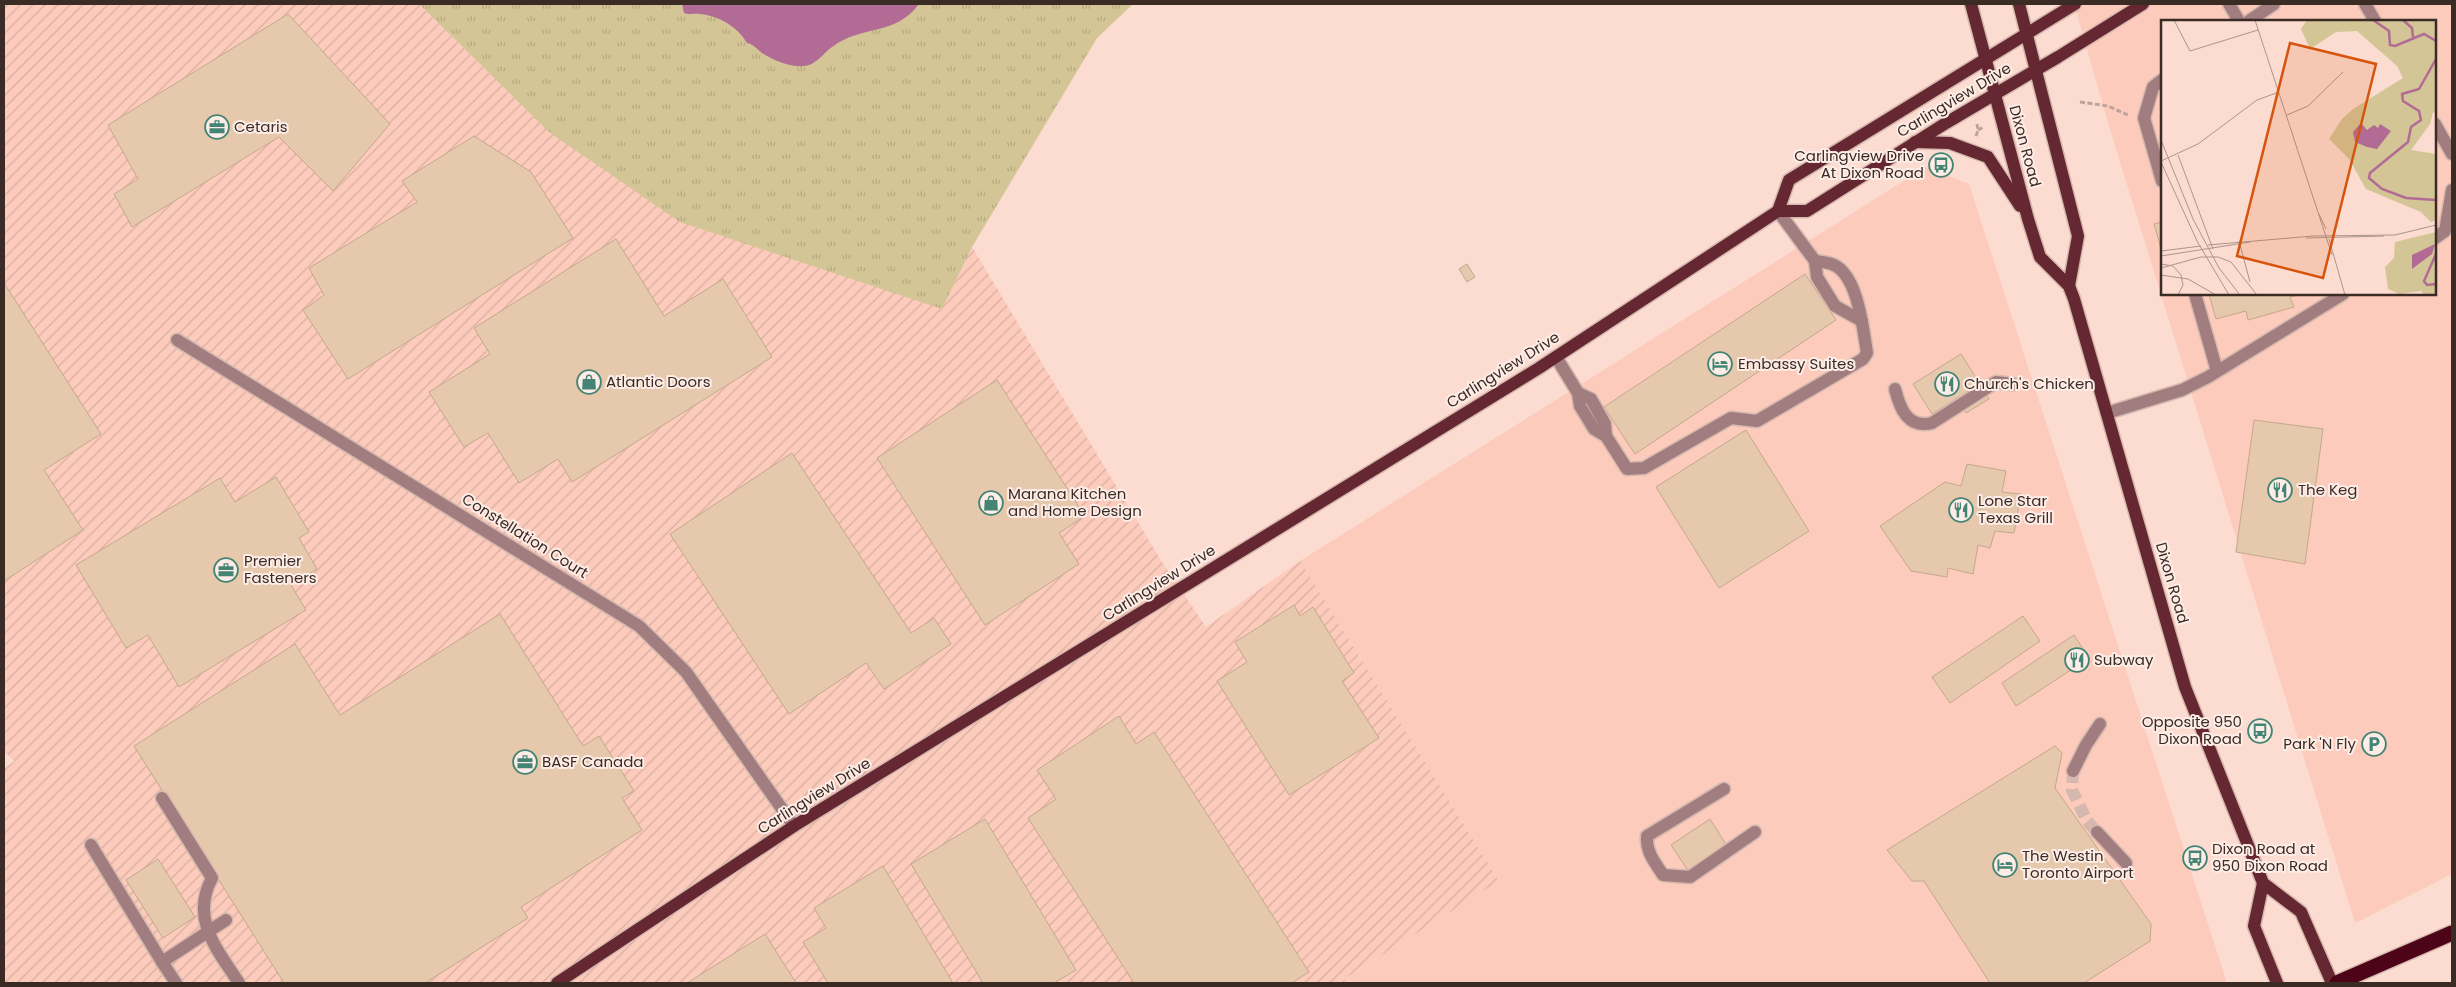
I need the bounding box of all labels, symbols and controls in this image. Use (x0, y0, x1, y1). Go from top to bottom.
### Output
inset map (2161, 20, 2436, 295)
street label: Carlingview Drive (1893, 57, 2015, 142)
street label: Dixon Road (2005, 103, 2046, 189)
office icon: Cetaris (204, 114, 230, 140)
place label: Cetaris (234, 116, 288, 137)
place label: Carlingview Drive At Dixon Road (1794, 145, 1924, 183)
bus stop icon: Carlingview Drive At Dixon Road (1928, 152, 1954, 178)
street label: Carlingview Drive (1442, 326, 1563, 413)
hotel icon: Embassy Suites (1707, 351, 1733, 377)
place label: Embassy Suites (1738, 353, 1854, 374)
shop icon: Atlantic Doors (576, 369, 602, 395)
place label: Atlantic Doors (606, 371, 711, 392)
restaurant icon: Church's Chicken (1934, 371, 1960, 397)
place label: Church's Chicken (1964, 373, 2094, 394)
restaurant icon: The Keg (2267, 477, 2293, 503)
place label: The Keg (2298, 479, 2357, 500)
place label: Marana Kitchen and Home Design (1008, 483, 1142, 521)
street label: Constellation Court (458, 488, 592, 583)
shop icon: Marana Kitchen and Home Design (978, 490, 1004, 516)
place label: Lone Star Texas Grill (1978, 490, 2053, 528)
restaurant icon: Lone Star Texas Grill (1948, 497, 1974, 523)
street label: Carlingview Drive (1098, 539, 1219, 626)
street label: Dixon Road (2151, 540, 2194, 626)
place label: Premier Fasteners (244, 550, 317, 588)
office icon: Premier Fasteners (213, 557, 239, 583)
restaurant icon: Subway (2064, 647, 2090, 673)
place label: Subway (2094, 649, 2154, 670)
place label: Opposite 950 Dixon Road (2142, 711, 2242, 749)
bus stop icon: Opposite 950 Dixon Road (2247, 718, 2273, 744)
parking icon: Park 'N Fly (2361, 731, 2387, 757)
place label: Park 'N Fly (2283, 733, 2357, 754)
office icon: BASF Canada (512, 749, 538, 775)
place label: BASF Canada (542, 751, 643, 772)
street label: Carlingview Drive (753, 752, 874, 839)
place label: Dixon Road at 950 Dixon Road (2212, 838, 2328, 876)
place label: The Westin Toronto Airport (2022, 845, 2134, 883)
bus stop icon: Dixon Road at 950 Dixon Road (2182, 845, 2208, 871)
hotel icon: The Westin Toronto Airport (1992, 852, 2018, 878)

